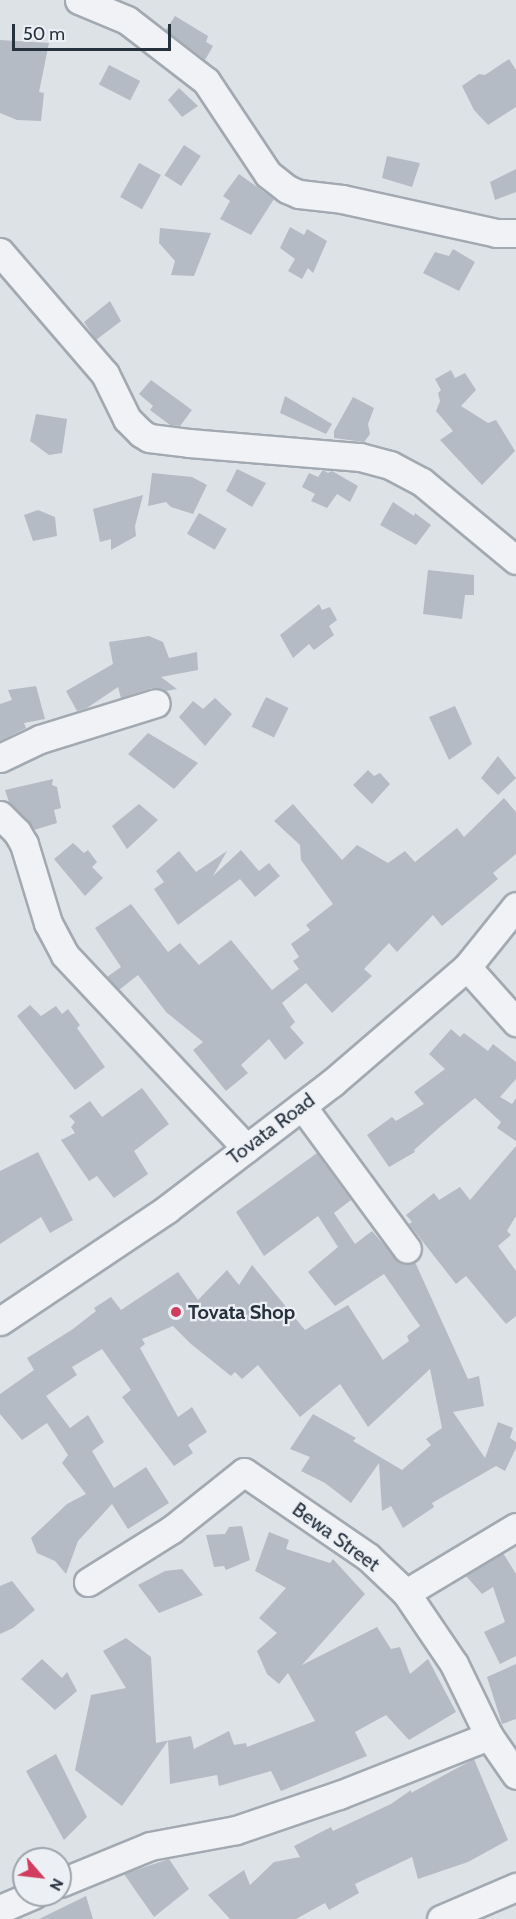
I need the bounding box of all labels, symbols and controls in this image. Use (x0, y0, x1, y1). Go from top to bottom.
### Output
scale bar (15, 12, 174, 50)
text: 50 m (23, 23, 65, 45)
street label: Tovata Road (223, 1088, 319, 1170)
place label: Tovata Shop (188, 1300, 295, 1324)
marker: Tovata Shop (169, 1305, 183, 1319)
street label: Bewa Street (288, 1497, 384, 1577)
north arrow (12, 1847, 72, 1907)
text: N (46, 1875, 68, 1894)

